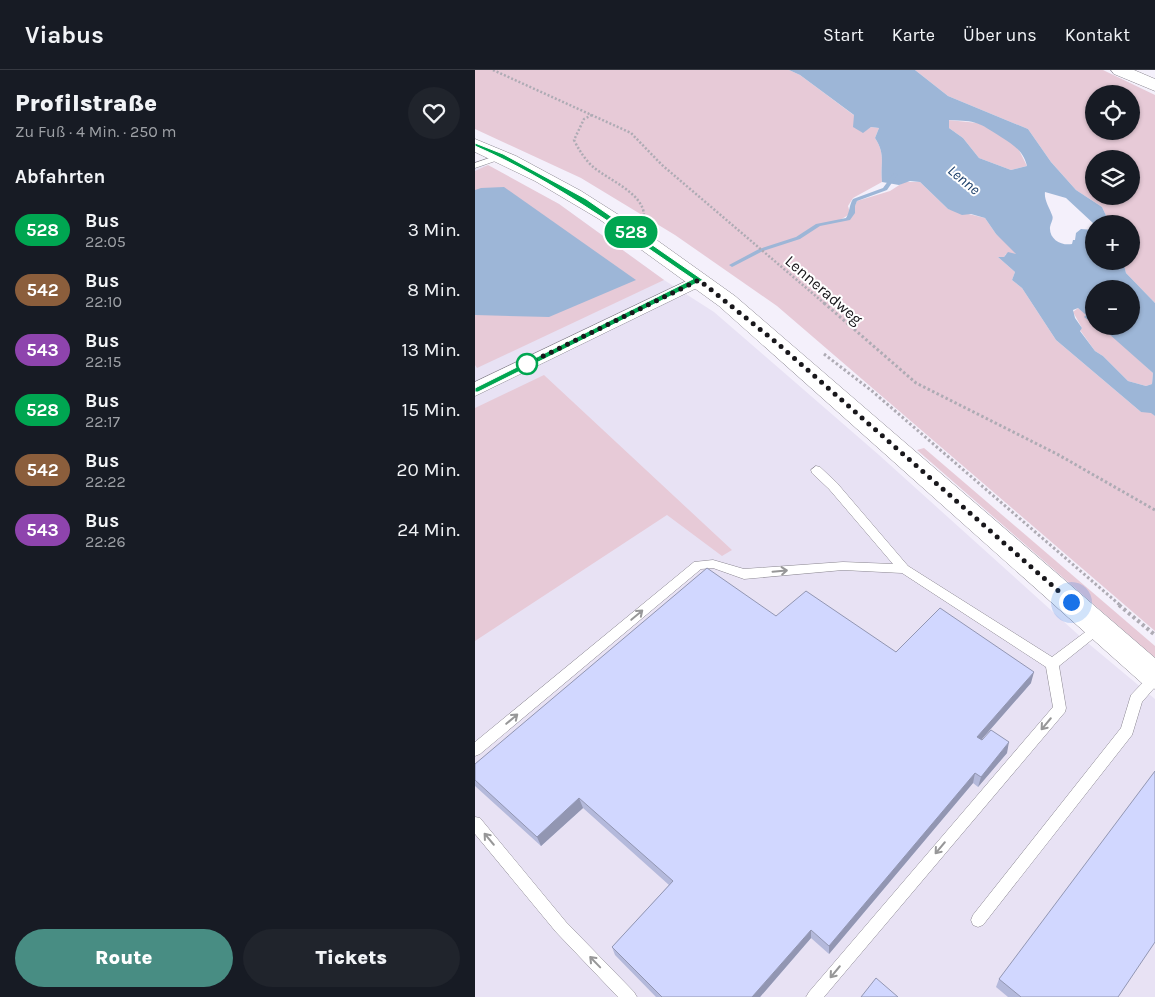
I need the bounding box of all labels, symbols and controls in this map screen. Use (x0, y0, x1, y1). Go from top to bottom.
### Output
text: Viabus (25, 21, 104, 49)
text: Start (823, 24, 864, 46)
text: Karte (892, 24, 935, 46)
text: Über uns (963, 24, 1037, 46)
text: Kontakt (1065, 24, 1130, 46)
map controls (1085, 85, 1140, 335)
button: locate (1085, 85, 1140, 140)
button: heart (408, 87, 460, 139)
text: Profilstraße (15, 89, 157, 117)
text: Zu Fuß · 4 Min. · 250 m (15, 122, 177, 141)
button: layers (1085, 150, 1140, 205)
water label: Lenne (944, 161, 984, 199)
text: Abfahrten (15, 166, 105, 188)
text: Bus (85, 210, 119, 232)
button: + (1085, 215, 1140, 270)
line badge: 528 (602, 216, 660, 248)
text: 528 (26, 219, 59, 241)
text: 3 Min. (408, 219, 460, 241)
text: 528 (614, 221, 648, 243)
text: 22:05 (85, 232, 126, 251)
street label: Lenneradweg (781, 251, 867, 329)
text: Bus (85, 270, 119, 292)
text: 542 (26, 279, 59, 301)
text: 8 Min. (407, 279, 460, 301)
button: − (1085, 280, 1140, 335)
text: 22:10 (85, 292, 122, 311)
text: Bus (85, 330, 119, 352)
text: 543 (26, 339, 59, 361)
text: 13 Min. (401, 339, 460, 361)
text: 22:15 (85, 352, 122, 371)
unlabelled marker (516, 353, 538, 375)
text: Bus (85, 390, 119, 412)
text: 528 (26, 399, 59, 421)
text: 15 Min. (402, 399, 460, 421)
text: 22:17 (85, 412, 120, 431)
text: Bus (85, 450, 119, 472)
text: 542 (26, 459, 59, 481)
text: 20 Min. (397, 459, 460, 481)
text: 22:22 (85, 472, 126, 491)
text: Bus (85, 510, 119, 532)
text: 543 (26, 519, 59, 541)
text: 24 Min. (397, 519, 460, 541)
text: 22:26 (85, 532, 126, 551)
one-way arrow (771, 566, 787, 576)
your location (1059, 590, 1084, 615)
one-way arrow (631, 610, 644, 621)
one-way arrow (506, 714, 519, 725)
one-way arrow (1040, 718, 1051, 731)
one-way arrow (483, 833, 494, 846)
one-way arrow (935, 841, 946, 854)
button: Route (15, 929, 233, 987)
button: Tickets (243, 929, 460, 987)
one-way arrow (589, 956, 601, 968)
one-way arrow (830, 965, 841, 978)

